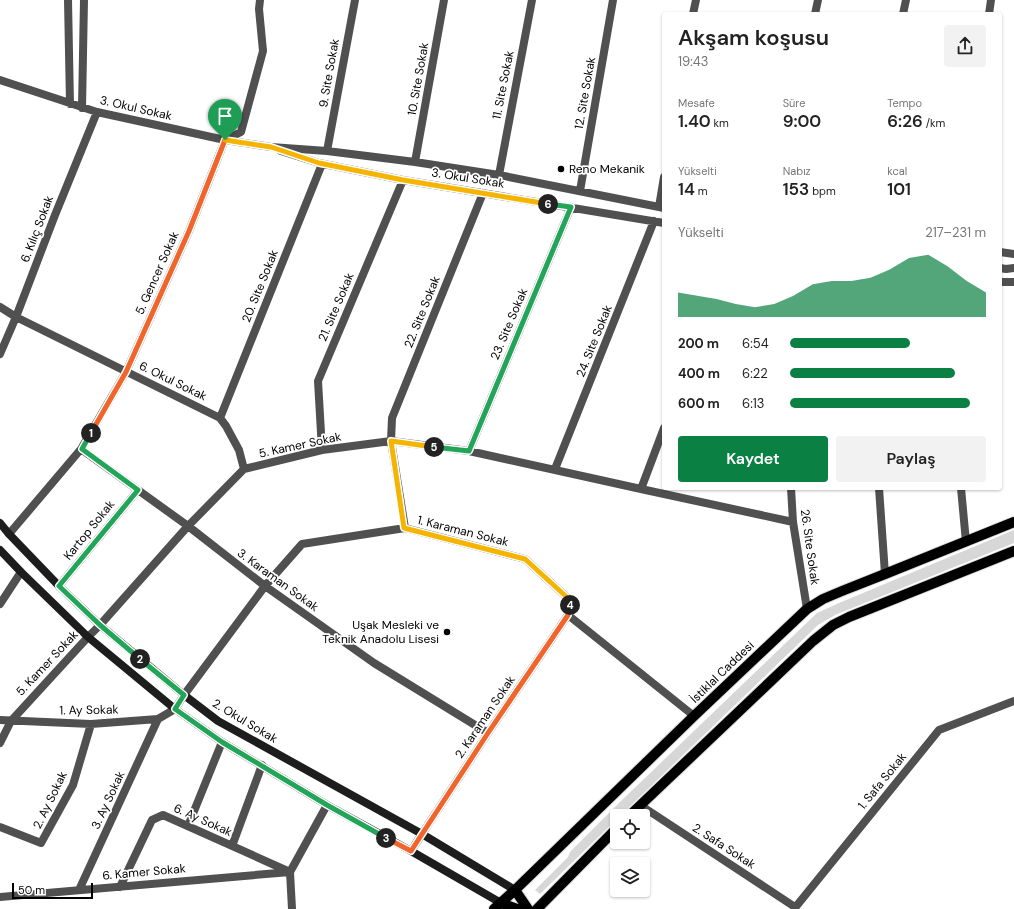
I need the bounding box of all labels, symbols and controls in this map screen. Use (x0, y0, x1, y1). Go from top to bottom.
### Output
text: Akşam koşusu (678, 23, 829, 52)
button: share (944, 25, 986, 67)
street label: 9. Site Sokak (315, 37, 343, 109)
street label: 10. Site Sokak (404, 41, 432, 117)
street label: 11. Site Sokak (488, 49, 518, 121)
text: 19:43 (678, 53, 708, 70)
street label: 12. Site Sokak (571, 56, 599, 130)
street label: 3. Okul Sokak (98, 92, 174, 124)
text: Mesafe (678, 96, 715, 110)
text: Süre (783, 96, 805, 110)
text: Tempo (887, 96, 922, 110)
pin (208, 99, 242, 140)
icon: arrive (214, 105, 236, 127)
text: 1.40 (678, 110, 711, 132)
text: 9:00 (783, 110, 821, 132)
text: 6:26 (887, 110, 923, 132)
text: km (711, 116, 729, 130)
text: /km (923, 116, 945, 130)
place label: Reno Mekanik (569, 161, 645, 177)
street label: 3. Okul Sokak (430, 164, 506, 192)
marker: Reno Mekanik (556, 164, 566, 174)
text: Yükselti (678, 164, 717, 178)
text: Nabız (783, 164, 811, 178)
text: kcal (887, 164, 907, 178)
text: 14 (678, 178, 695, 200)
text: 153 (783, 178, 809, 200)
text: 101 (887, 178, 911, 200)
text: m (695, 184, 708, 198)
text: bpm (809, 184, 836, 198)
street label: 6. Kılıç Sokak (17, 193, 57, 265)
pin: 6 (538, 194, 558, 214)
text: 6 (545, 197, 551, 211)
text: Yükselti (678, 224, 724, 241)
text: 217–231 m (925, 224, 986, 241)
street label: 5. Gencer Sokak (131, 229, 183, 317)
street label: 20. Site Sokak (238, 247, 282, 325)
street label: 21. Site Sokak (314, 270, 358, 344)
street label: 22. Site Sokak (400, 274, 444, 350)
street label: 23. Site Sokak (487, 286, 531, 362)
street label: 24. Site Sokak (572, 303, 616, 379)
text: 200 m (678, 335, 719, 352)
text: 6:54 (742, 335, 769, 352)
street label: 6. Okul Sokak (137, 358, 209, 404)
text: 400 m (678, 365, 720, 382)
text: 6:22 (742, 365, 768, 382)
text: 600 m (678, 395, 720, 412)
text: 6:13 (742, 395, 765, 412)
pin: 1 (81, 423, 101, 443)
text: 1 (89, 426, 93, 440)
street label: 5. Kamer Sokak (257, 428, 343, 462)
button: Kaydet (678, 436, 828, 482)
button: Paylaş (836, 436, 986, 482)
pin: 5 (424, 437, 444, 457)
text: 5 (431, 440, 437, 454)
street label: Kartop Sokak (60, 497, 118, 563)
street label: 26. Site Sokak (797, 508, 823, 586)
street label: 1. Karaman Sokak (416, 512, 510, 550)
street label: 3. Karaman Sokak (234, 545, 322, 615)
pin: 4 (560, 595, 580, 615)
text: 4 (566, 598, 574, 612)
place label: Uşak Mesleki ve Teknik Anadolu Lisesi (322, 617, 439, 647)
street label: 5. Kamer Sokak (13, 627, 81, 699)
marker: Uşak Mesleki ve Teknik Anadolu Lisesi (442, 627, 452, 637)
street label: İstiklal Caddesi (687, 637, 757, 707)
pin: 2 (130, 649, 150, 669)
text: 2 (137, 652, 143, 666)
street label: 2. Karaman Sokak (451, 672, 519, 762)
street label: 2. Okul Sokak (209, 695, 281, 747)
street label: 1. Ay Sokak (59, 701, 119, 719)
street label: 1. Safa Sokak (854, 749, 910, 813)
street label: 3. Ay Sokak (88, 768, 128, 832)
street label: 2. Ay Sokak (29, 769, 71, 831)
street label: 6. Ay Sokak (171, 800, 235, 840)
map controls (610, 809, 650, 897)
button: locate (610, 809, 650, 849)
street label: 2. Safa Sokak (689, 820, 759, 872)
pin: 3 (376, 828, 396, 848)
text: 3 (383, 831, 389, 845)
button: layers (610, 857, 650, 897)
street label: 6. Kamer Sokak (102, 860, 186, 884)
scale bar (12, 881, 93, 900)
text: 50 m (18, 883, 45, 897)

